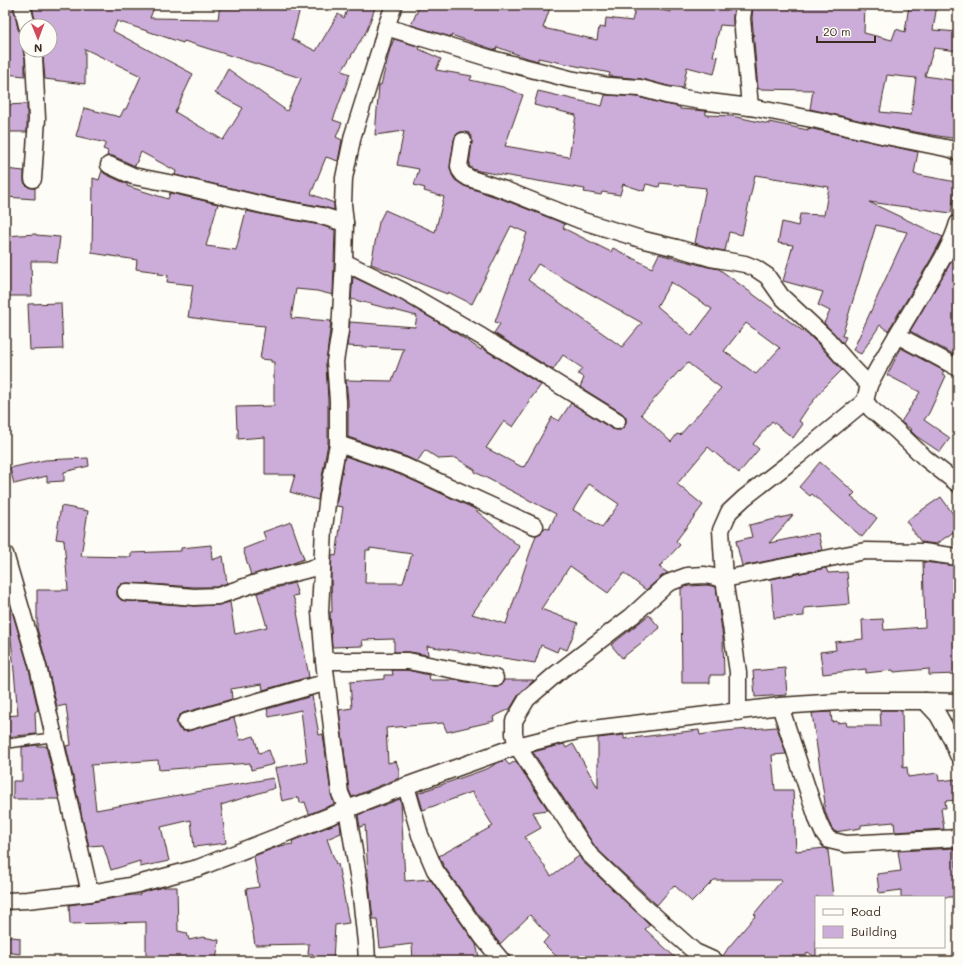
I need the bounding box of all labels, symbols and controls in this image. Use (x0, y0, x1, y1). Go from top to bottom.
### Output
north arrow (18, 18, 58, 58)
scale bar (817, 18, 875, 44)
text: 20 m (823, 23, 851, 39)
text: N (34, 41, 42, 56)
legend (815, 896, 945, 948)
text: Road (851, 903, 881, 919)
text: Building (851, 923, 897, 939)

